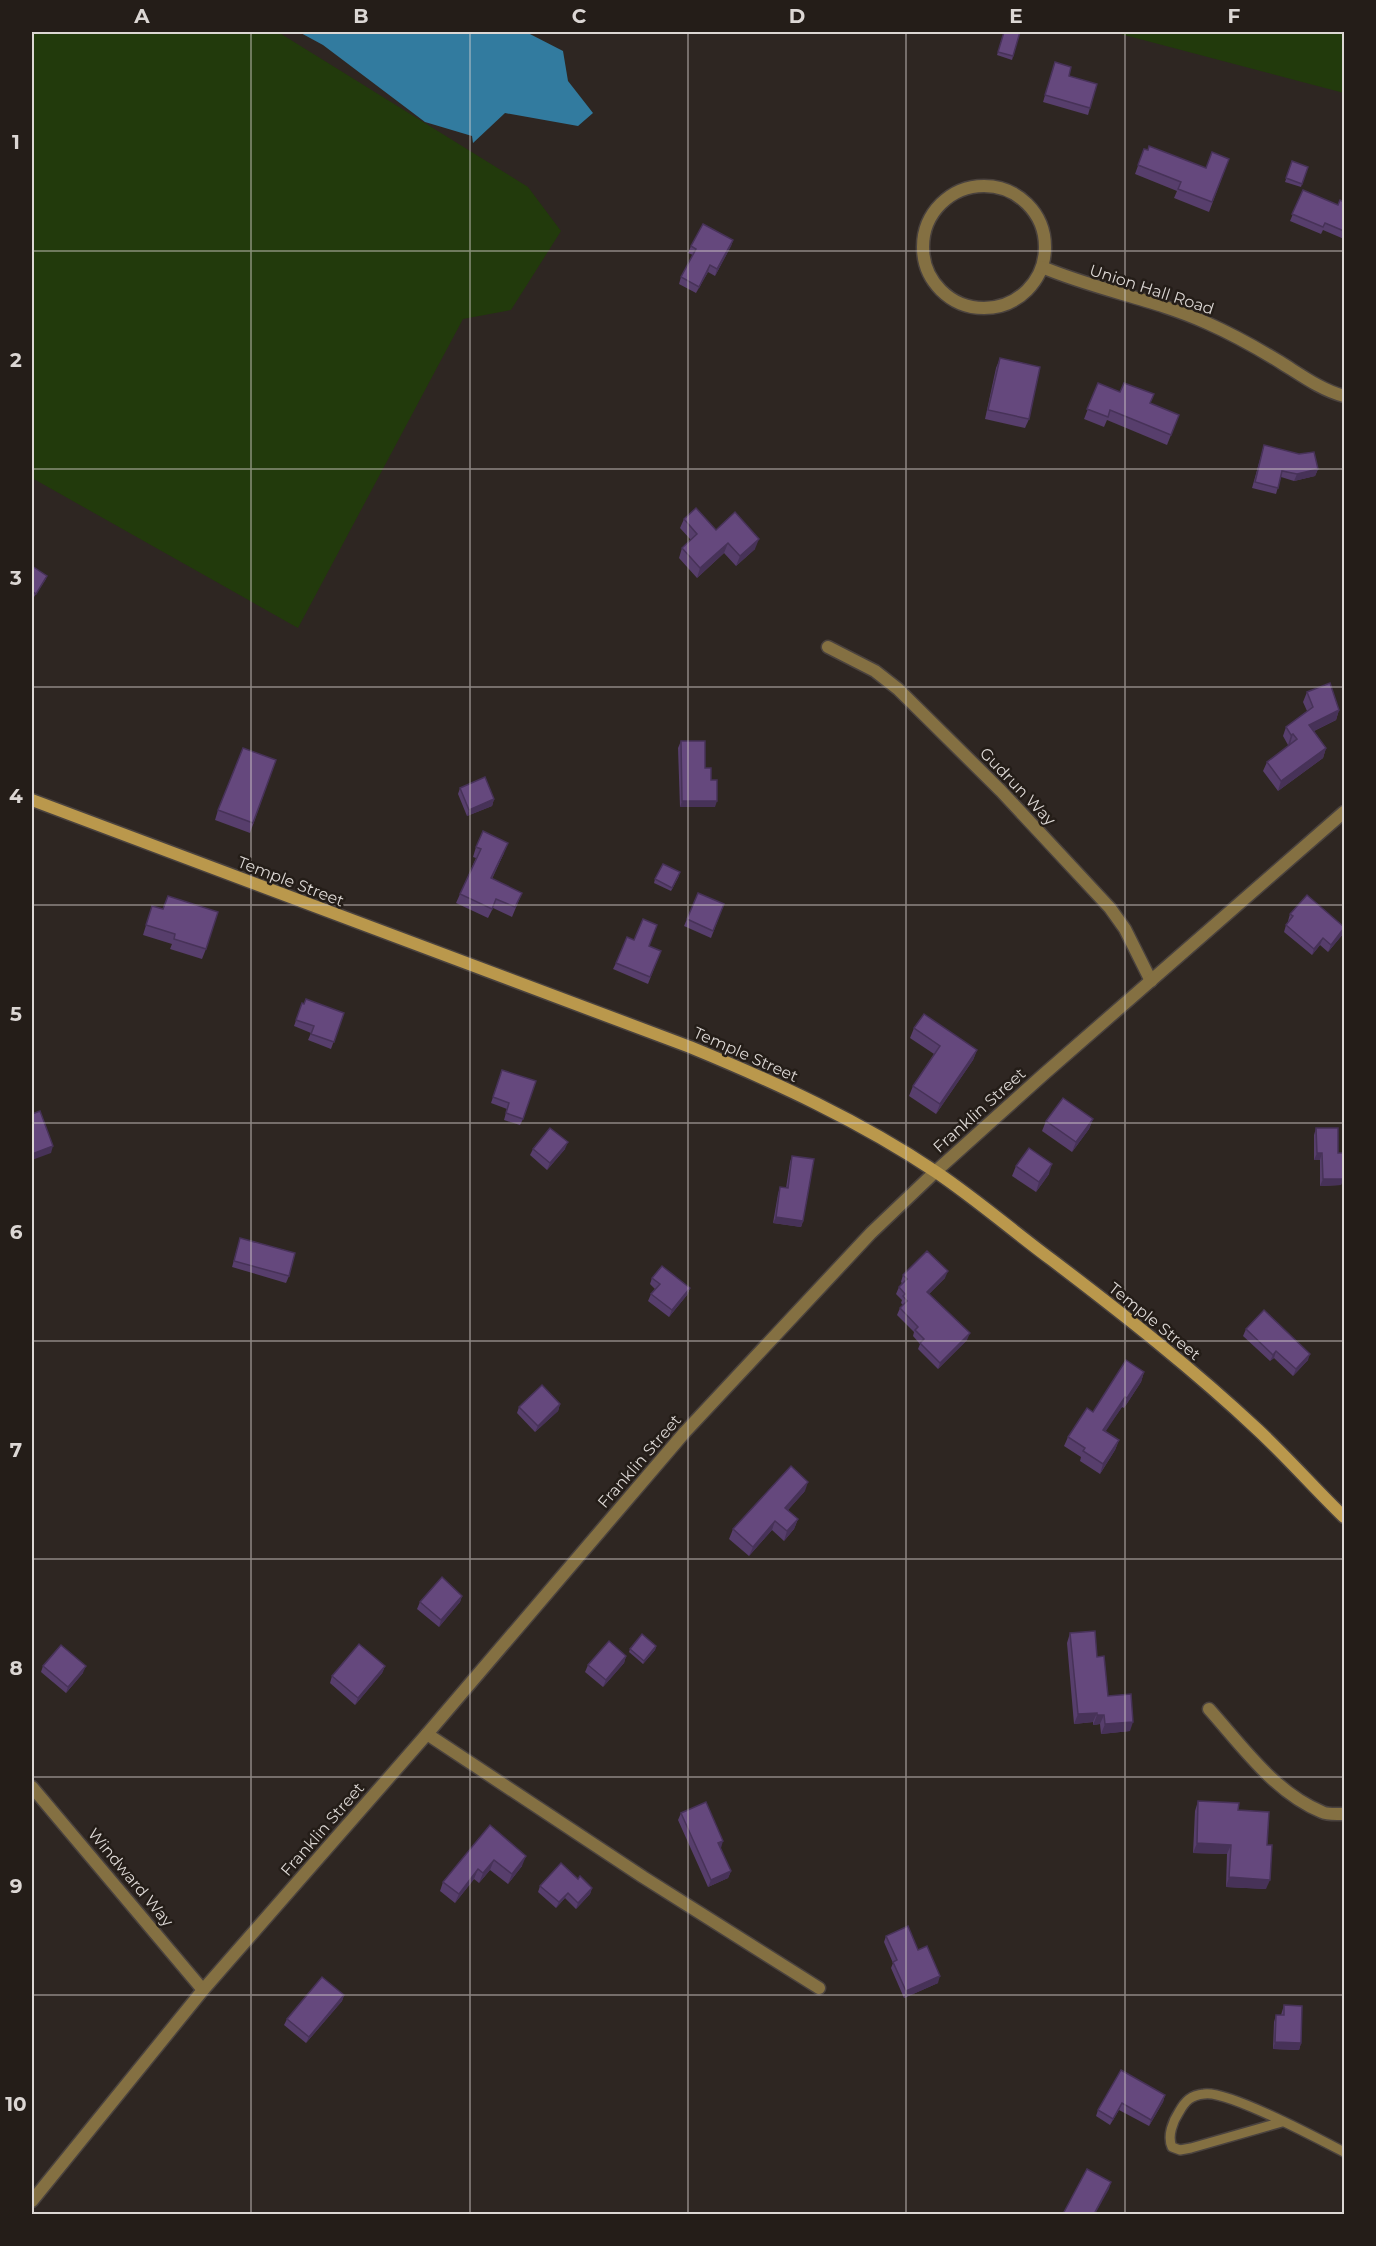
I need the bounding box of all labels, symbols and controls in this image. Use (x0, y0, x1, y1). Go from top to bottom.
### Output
text: A (133, 4, 150, 28)
text: B (353, 4, 369, 28)
text: C (572, 4, 587, 28)
text: D (789, 4, 805, 28)
text: E (1009, 4, 1023, 28)
text: F (1228, 4, 1241, 28)
text: 1 (12, 130, 20, 154)
street label: Union Hall Road (1087, 260, 1217, 319)
text: 2 (10, 348, 22, 372)
text: 3 (9, 566, 22, 590)
street label: Gudrun Way (976, 743, 1060, 829)
text: 4 (9, 784, 23, 808)
street label: Temple Street (235, 852, 347, 911)
text: 5 (10, 1002, 22, 1026)
street label: Temple Street (691, 1023, 801, 1086)
street label: Franklin Street (929, 1064, 1030, 1157)
text: 6 (10, 1220, 23, 1244)
street label: Temple Street (1105, 1279, 1205, 1364)
street label: Franklin Street (594, 1410, 685, 1512)
text: 7 (10, 1438, 22, 1462)
text: 8 (9, 1656, 23, 1680)
street label: Franklin Street (277, 1778, 368, 1880)
street label: Windward Way (84, 1824, 178, 1931)
text: 9 (10, 1874, 22, 1898)
text: 10 (5, 2092, 27, 2116)

